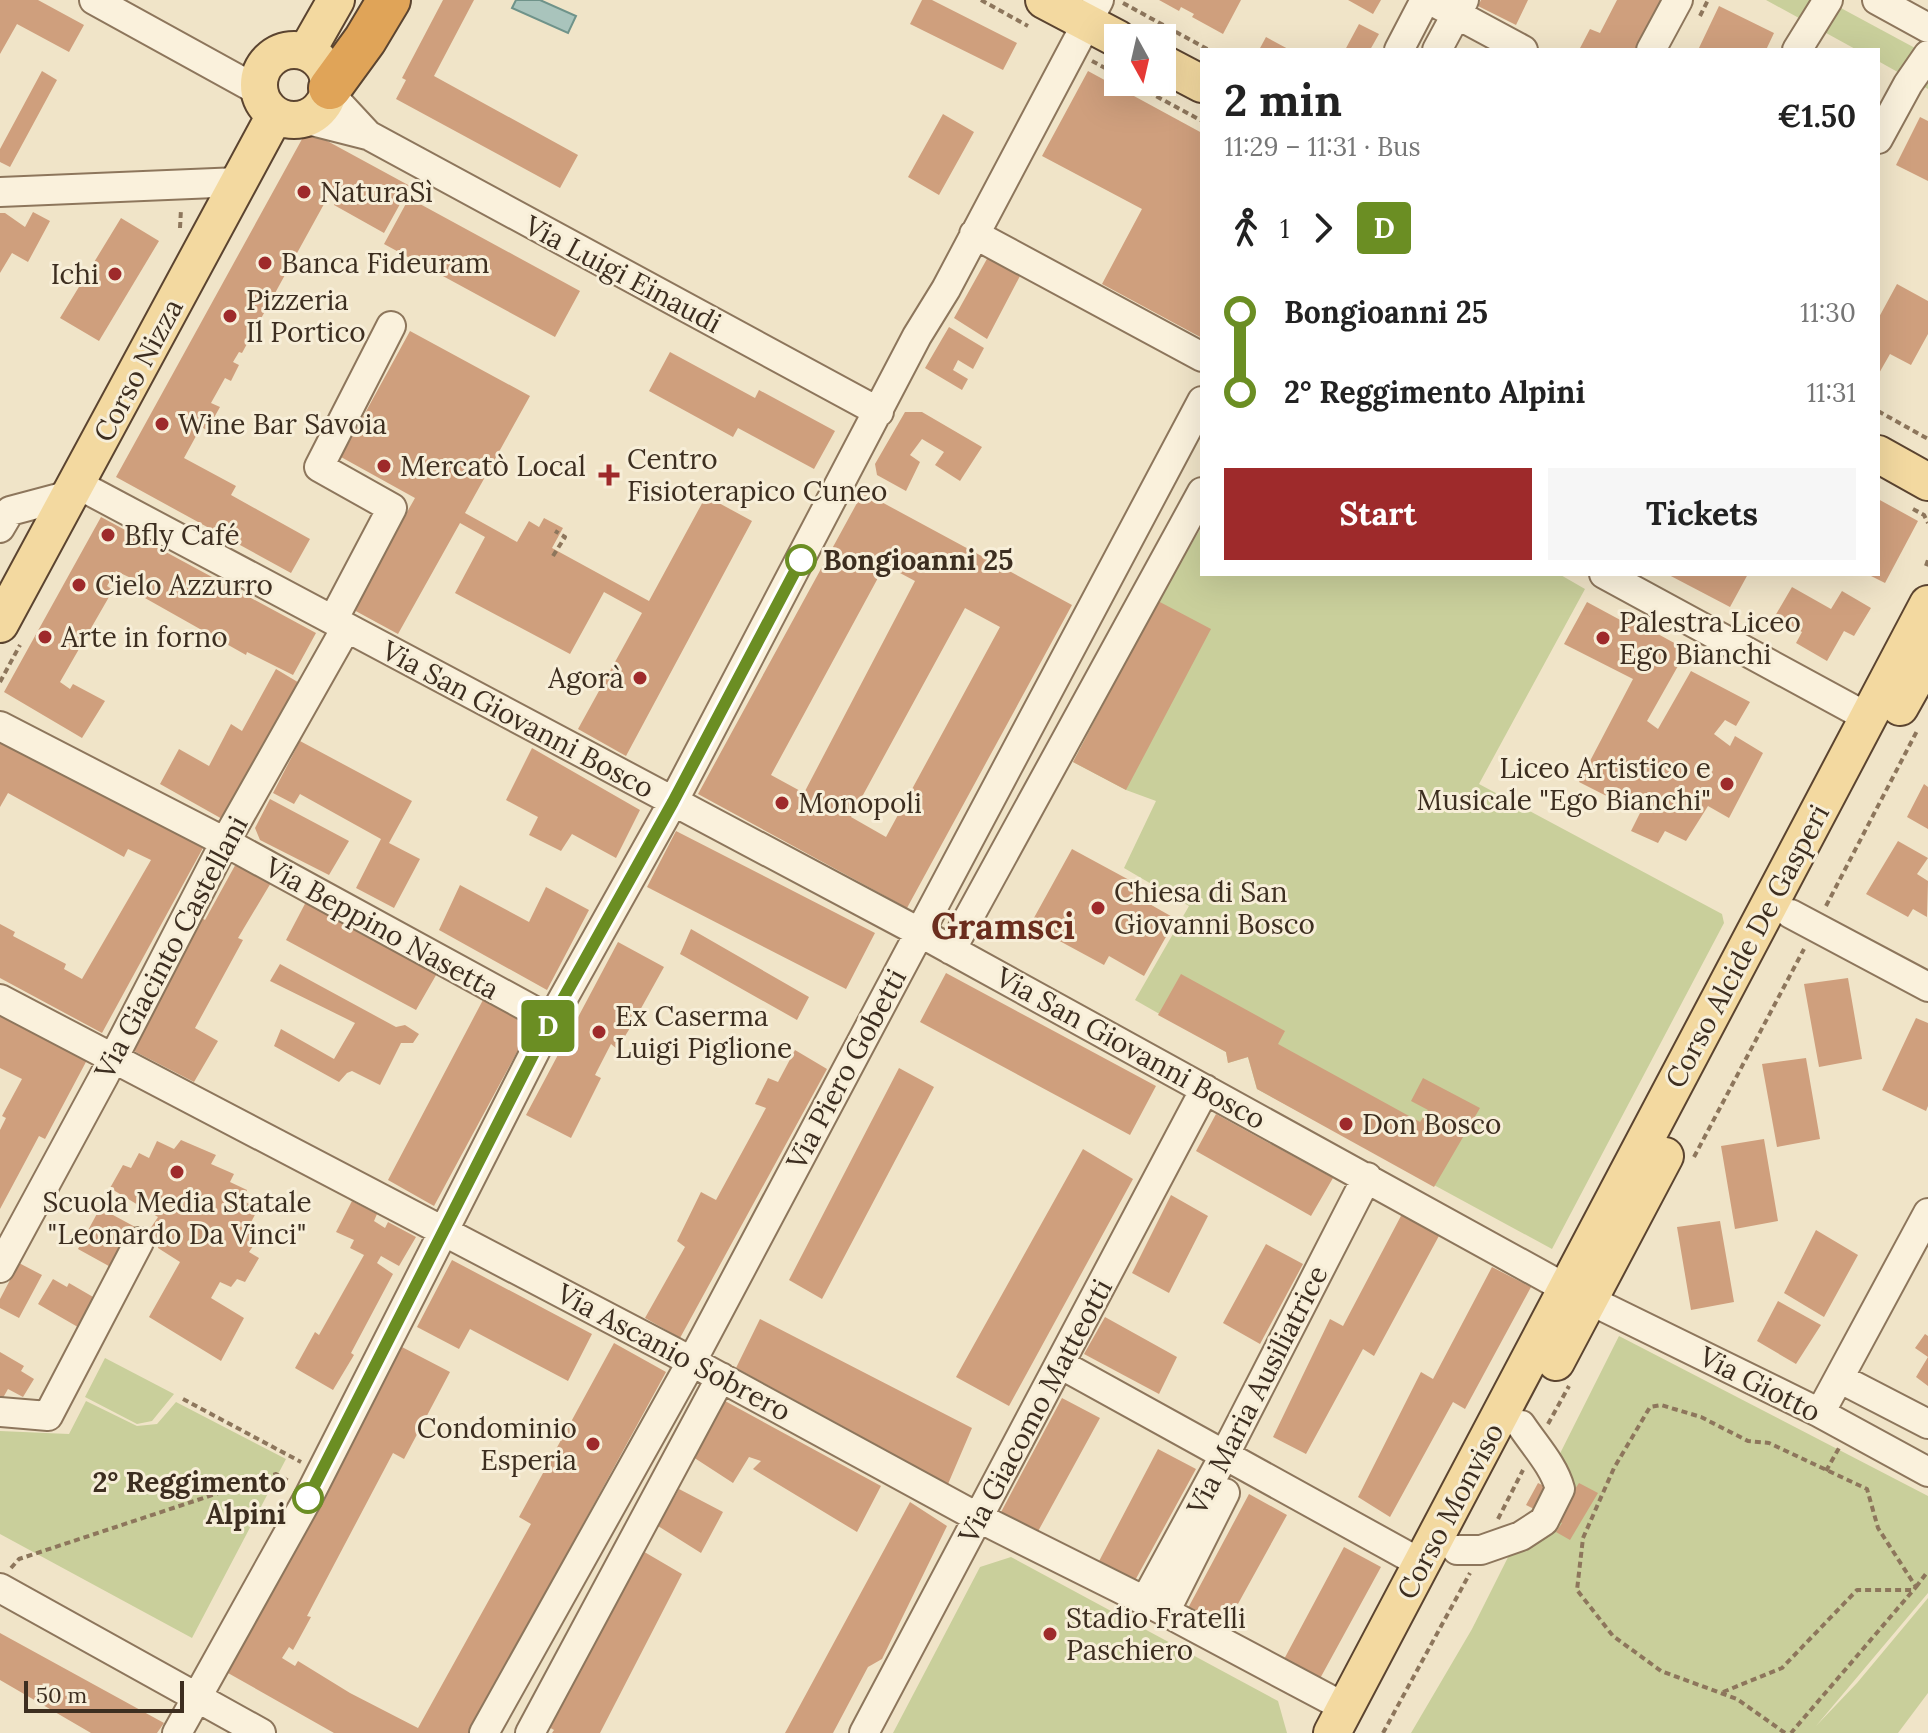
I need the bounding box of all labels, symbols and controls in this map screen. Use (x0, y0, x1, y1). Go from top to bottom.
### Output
north arrow (1104, 24, 1176, 96)
map controls (1104, 24, 1176, 96)
text: 2 min (1224, 72, 1342, 128)
text: €1.50 (1777, 97, 1856, 135)
text: 11:29 – 11:31 · Bus (1224, 130, 1421, 163)
place label: NaturaSì (320, 174, 433, 210)
marker: NaturaSì (295, 183, 313, 201)
icon: walk (1224, 206, 1268, 250)
icon: forward (1301, 206, 1345, 250)
street label: Via Luigi Einaudi (518, 207, 728, 341)
text: D (1373, 210, 1395, 246)
text: 1 (1280, 212, 1289, 245)
place label: Banca Fideuram (281, 245, 490, 281)
marker: Banca Fideuram (256, 254, 274, 272)
place label: Ichi (51, 256, 99, 292)
marker: Ichi (106, 265, 124, 283)
place label: Pizzeria Il Portico (246, 282, 366, 350)
street label: Corso Nizza (85, 292, 191, 448)
text: Bongioanni 25 (1284, 293, 1488, 331)
text: 11:30 (1800, 296, 1856, 329)
marker: Pizzeria Il Portico (221, 307, 239, 325)
text: 2° Reggimento Alpini (1284, 373, 1585, 411)
text: 11:31 (1807, 376, 1856, 409)
place label: Wine Bar Savoia (178, 406, 387, 442)
marker: Wine Bar Savoia (153, 415, 171, 433)
place label: Centro Fisioterapico Cuneo (627, 441, 887, 509)
place label: Mercatò Local (400, 448, 586, 484)
marker: Mercatò Local (375, 457, 393, 475)
marker: Centro Fisioterapico Cuneo (598, 464, 620, 486)
button: Start (1224, 468, 1532, 560)
button: Tickets (1548, 468, 1856, 560)
place label: Bfly Café (124, 517, 240, 553)
marker: Bfly Café (99, 526, 117, 544)
place label: Bongioanni 25 (823, 542, 1013, 578)
marker: Bongioanni 25 (786, 545, 816, 575)
place label: Cielo Azzurro (95, 567, 273, 603)
marker: Cielo Azzurro (70, 576, 88, 594)
place label: Palestra Liceo Ego Bianchi (1619, 604, 1801, 672)
place label: Arte in forno (60, 619, 228, 655)
marker: Arte in forno (36, 628, 54, 646)
marker: Palestra Liceo Ego Bianchi (1594, 629, 1612, 647)
street label: Via San Giovanni Bosco (375, 631, 660, 806)
place label: Agorà (547, 660, 624, 696)
marker: Agorà (631, 669, 649, 687)
place label: Liceo Artistico e Musicale "Ego Bianchi" (1417, 750, 1711, 818)
marker: Liceo Artistico e Musicale "Ego Bianchi" (1718, 775, 1736, 793)
place label: Monopoli (798, 785, 922, 821)
marker: Monopoli (773, 794, 791, 812)
street label: Corso Alcide De Gasperi (1657, 798, 1837, 1094)
street label: Via Giacinto Castellani (86, 809, 256, 1086)
street label: Via Beppino Nasetta (258, 848, 505, 1007)
place label: Chiesa di San Giovanni Bosco (1114, 874, 1315, 942)
marker: Chiesa di San Giovanni Bosco (1089, 899, 1107, 917)
district label: Gramsci (931, 903, 1075, 949)
street label: Via San Giovanni Bosco (989, 958, 1272, 1137)
street label: Via Piero Gobetti (778, 963, 914, 1176)
place label: Ex Caserma Luigi Piglione (615, 998, 792, 1066)
line badge: D (522, 1000, 574, 1052)
text: D (537, 1008, 559, 1044)
marker: Ex Caserma Luigi Piglione (590, 1023, 608, 1041)
place label: Don Bosco (1362, 1106, 1502, 1142)
marker: Don Bosco (1337, 1115, 1355, 1133)
marker: Scuola Media Statale "Leonardo Da Vinci" (168, 1163, 186, 1181)
place label: Scuola Media Statale "Leonardo Da Vinci" (42, 1184, 312, 1252)
street label: Via Maria Ausiliatrice (1178, 1259, 1335, 1522)
street label: Via Giacomo Matteotti (950, 1273, 1120, 1550)
street label: Via Ascanio Sobrero (550, 1275, 797, 1429)
street label: Via Giotto (1692, 1338, 1827, 1430)
place label: Condominio Esperia (417, 1410, 577, 1478)
street label: Corso Monviso (1388, 1417, 1512, 1605)
marker: Condominio Esperia (584, 1435, 602, 1453)
place label: 2° Reggimento Alpini (93, 1464, 286, 1532)
marker: 2° Reggimento Alpini (293, 1483, 323, 1513)
place label: Stadio Fratelli Paschiero (1066, 1600, 1246, 1668)
marker: Stadio Fratelli Paschiero (1041, 1625, 1059, 1643)
scale bar (24, 1677, 184, 1713)
text: 50 m (36, 1681, 87, 1709)

